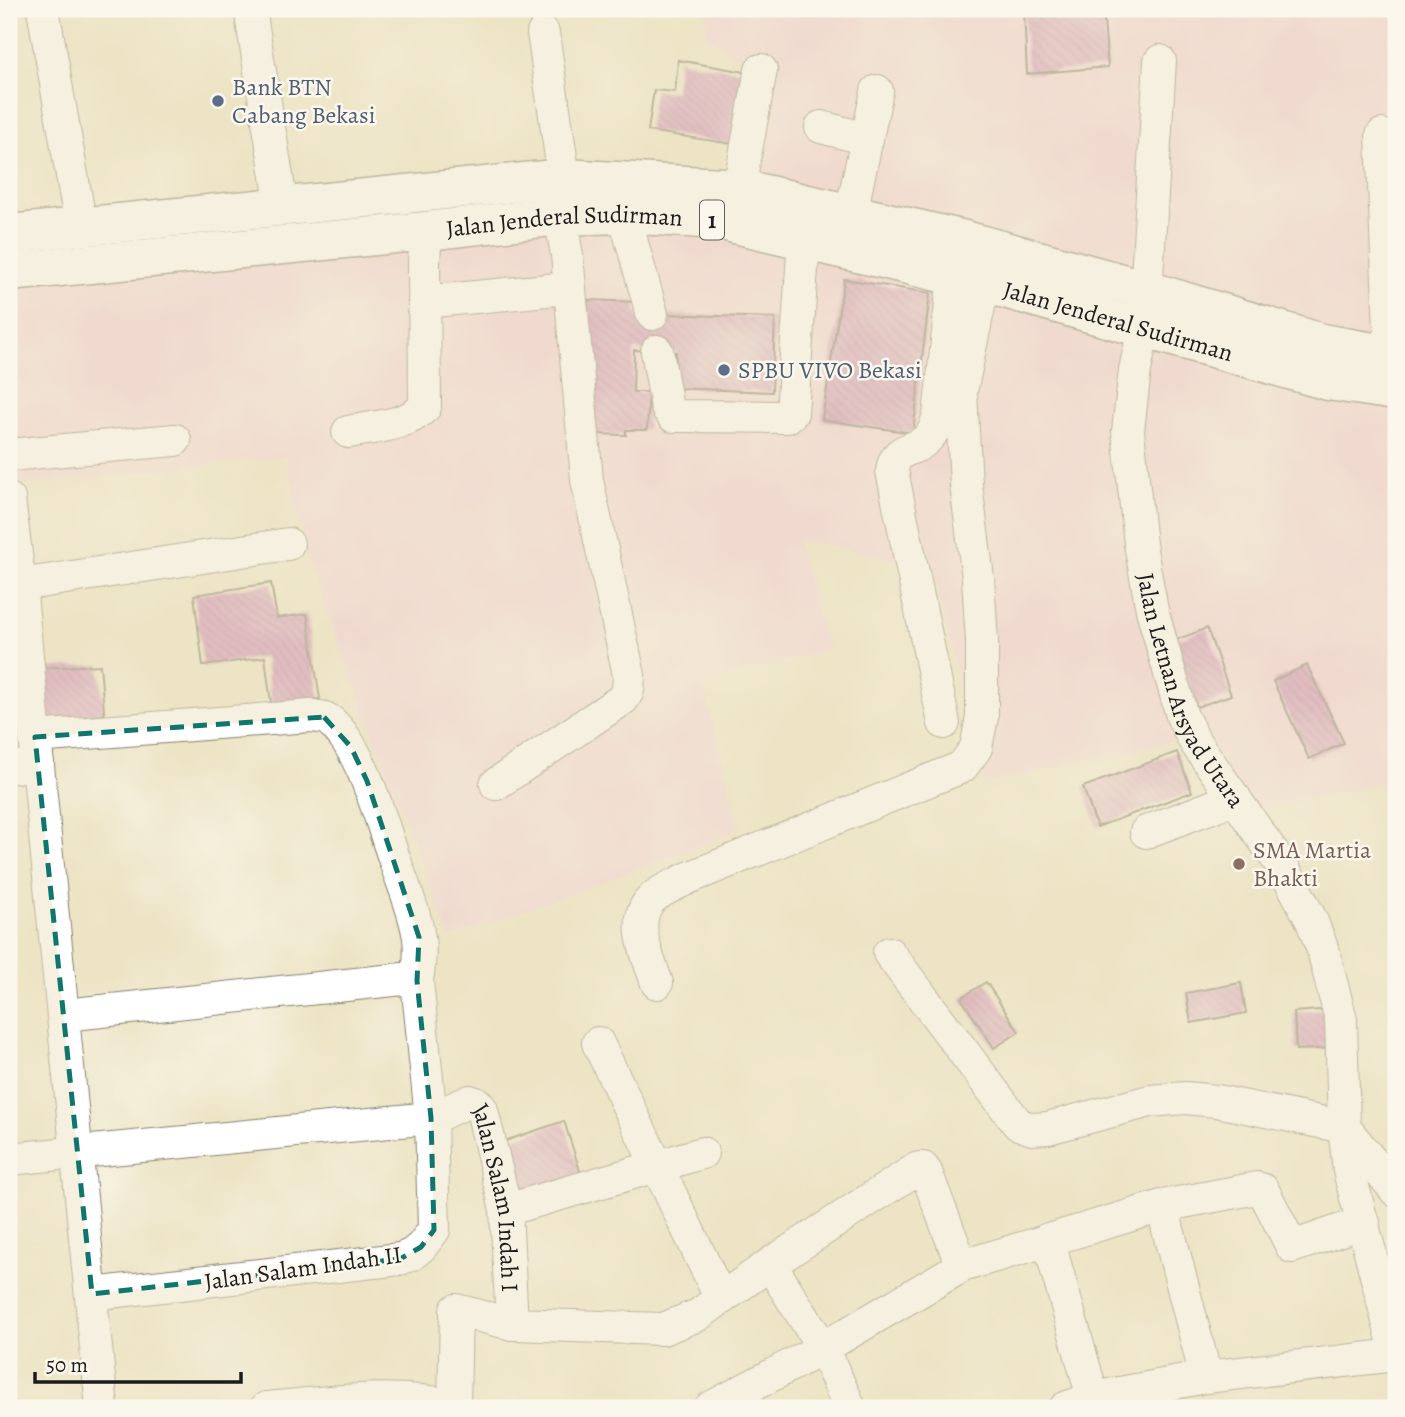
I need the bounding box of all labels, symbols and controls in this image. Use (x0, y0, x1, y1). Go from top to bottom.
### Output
place label: Bank BTN Cabang Bekasi (232, 71, 375, 131)
marker: Bank BTN Cabang Bekasi (210, 93, 226, 109)
street label: Jalan Jenderal Sudirman (444, 198, 684, 245)
road number: 1 (700, 200, 724, 240)
street label: Jalan Jenderal Sudirman (1000, 273, 1237, 369)
place label: SPBU VIVO Bekasi (738, 354, 922, 386)
marker: SPBU VIVO Bekasi (716, 362, 732, 378)
street label: Jalan Letnan Arsyad Utara (1130, 570, 1253, 815)
place label: SMA Martia Bhakti (1253, 834, 1372, 894)
marker: SMA Martia Bhakti (1231, 856, 1247, 872)
street label: Jalan Salam Indah I (466, 1097, 526, 1293)
street label: Jalan Salam Indah II (202, 1238, 404, 1298)
scale bar (35, 1340, 242, 1384)
text: 50 m (46, 1351, 88, 1379)

